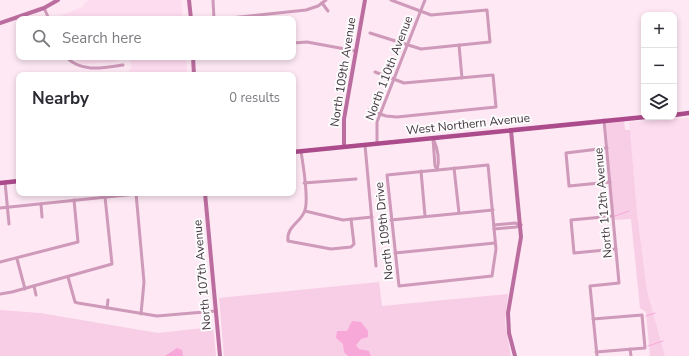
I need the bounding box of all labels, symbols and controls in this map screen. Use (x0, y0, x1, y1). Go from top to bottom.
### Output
map controls (641, 12, 677, 120)
button: + (641, 12, 677, 48)
street label: North 110th Avenue (362, 13, 416, 123)
search box (16, 16, 296, 60)
street label: North 109th Avenue (326, 16, 360, 128)
icon: search (30, 27, 52, 49)
text: Search here (62, 28, 142, 48)
button: − (641, 48, 677, 84)
button: layers (641, 84, 677, 120)
text: Nearby (32, 87, 89, 110)
text: 0 results (229, 89, 280, 107)
street label: West Northern Avenue (405, 110, 531, 138)
street label: North 112th Avenue (590, 147, 616, 259)
street label: North 109th Drive (371, 181, 397, 281)
street label: North 107th Avenue (189, 219, 215, 331)

